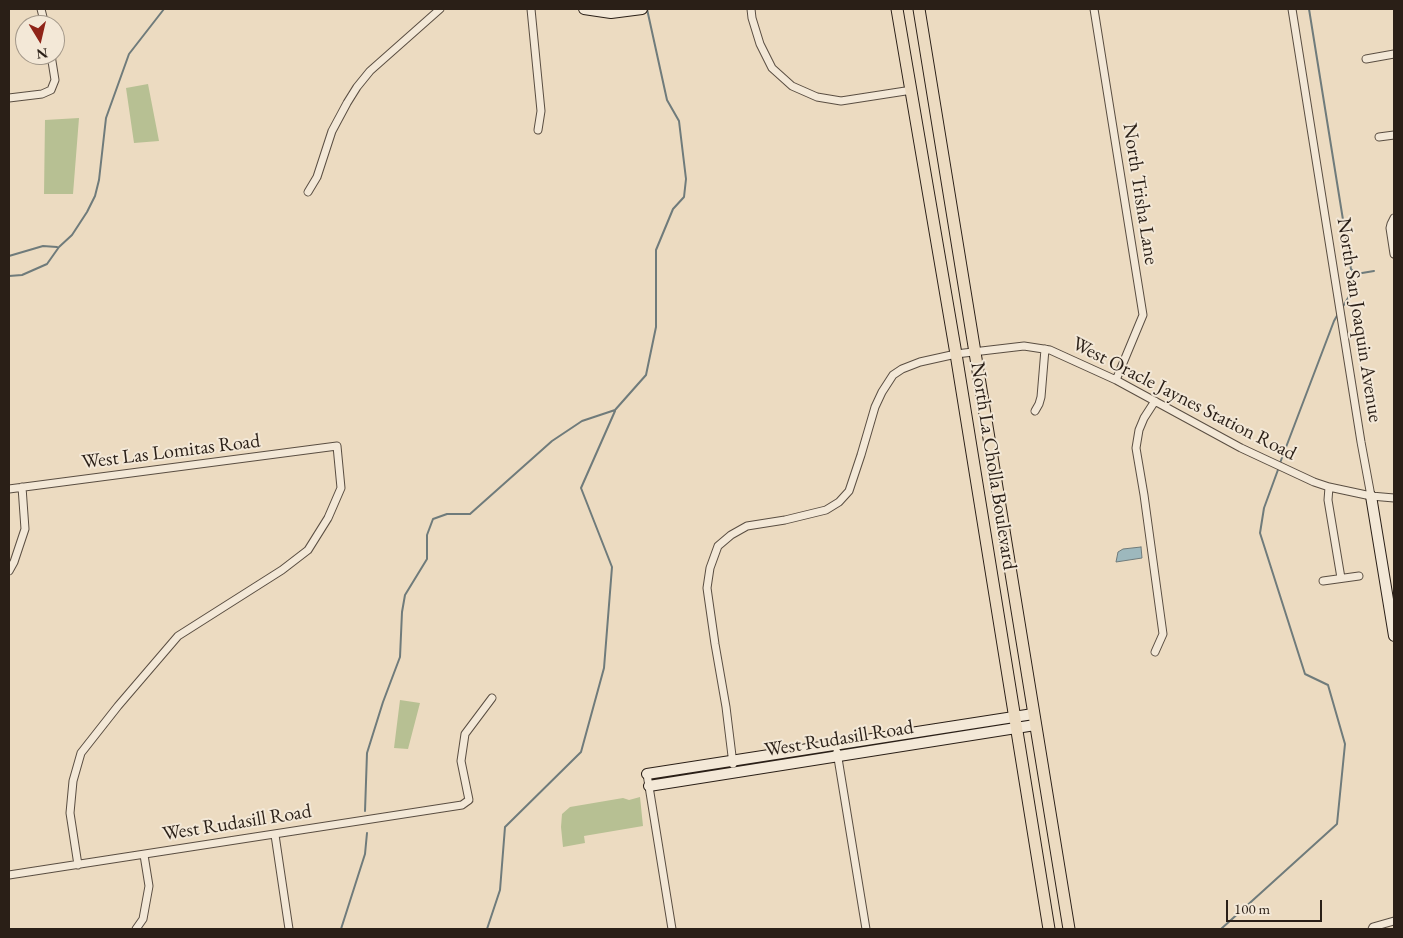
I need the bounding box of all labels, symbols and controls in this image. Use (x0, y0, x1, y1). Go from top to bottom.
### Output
north arrow (15, 15, 65, 65)
text: N (35, 44, 49, 64)
street label: North Trisha Lane (1117, 122, 1163, 266)
street label: North San Joaquin Avenue (1331, 216, 1387, 424)
street label: West Oracle Jaynes Station Road (1068, 332, 1300, 466)
street label: North La Cholla Boulevard (965, 360, 1021, 572)
street label: West Las Lomitas Road (80, 429, 262, 475)
street label: West Rudasill Road (763, 715, 915, 763)
street label: West Rudasill Road (161, 799, 313, 847)
scale bar (1228, 890, 1324, 922)
text: 100 m (1234, 899, 1270, 918)

